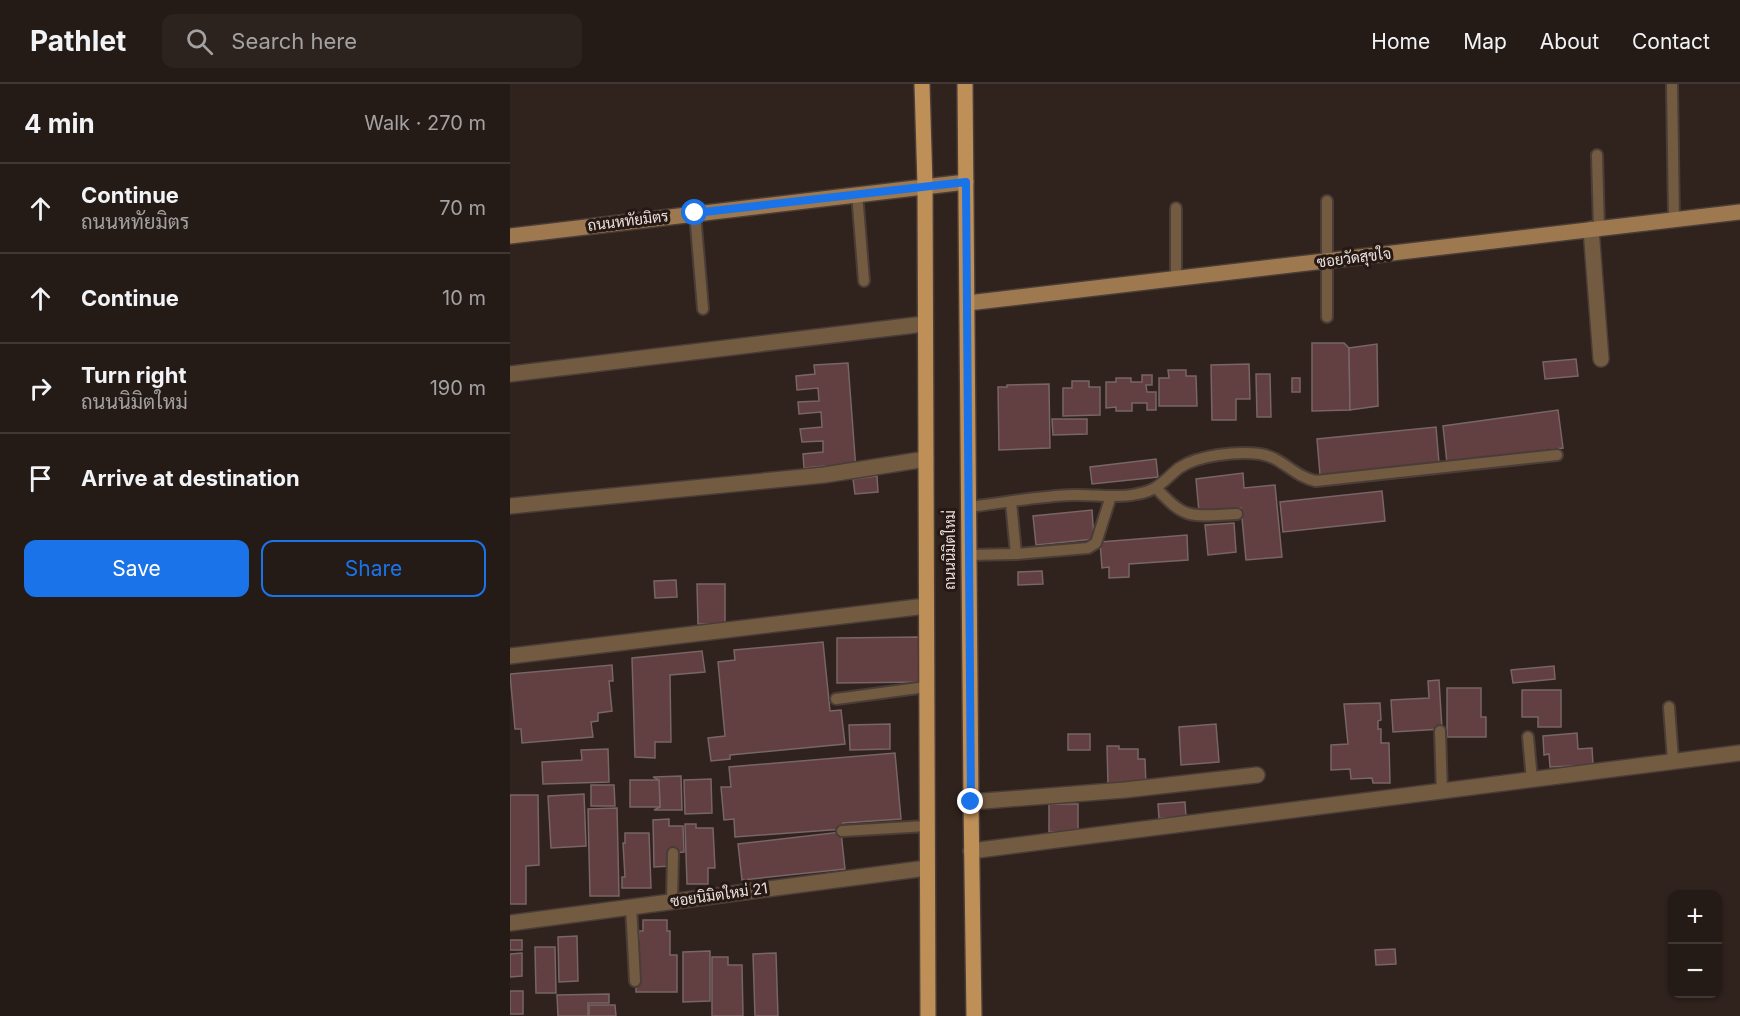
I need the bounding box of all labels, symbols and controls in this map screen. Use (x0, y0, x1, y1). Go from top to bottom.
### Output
search box (162, 14, 582, 68)
text: Pathlet (30, 24, 126, 58)
icon: search (183, 25, 216, 58)
text: Search here (231, 28, 357, 54)
text: Home (1371, 29, 1430, 54)
text: Map (1463, 29, 1507, 54)
text: About (1540, 29, 1599, 54)
text: Contact (1632, 29, 1710, 54)
text: 4 min (24, 108, 95, 139)
text: Walk · 270 m (364, 111, 486, 135)
text: Continue (81, 182, 179, 208)
icon: ahead (24, 192, 57, 225)
text: 70 m (439, 196, 486, 220)
route start (681, 199, 707, 225)
street label: ถนนหทัยมิตร (586, 206, 669, 235)
text: ถนนหทัยมิตร (81, 210, 190, 234)
street label: ซอยวัดสุขใจ (1316, 244, 1392, 273)
icon: ahead (24, 282, 57, 315)
text: Continue (81, 285, 179, 311)
text: 10 m (442, 286, 486, 310)
text: Turn right (81, 362, 187, 388)
icon: right (24, 372, 57, 405)
text: 190 m (430, 376, 486, 400)
text: ถนนนิมิตใหม่ (81, 390, 188, 414)
icon: arrive (24, 462, 57, 495)
text: Arrive at destination (81, 465, 300, 491)
street label: ถนนนิมิตใหม่ (940, 510, 959, 590)
button: Save (24, 540, 249, 597)
button: Share (261, 540, 486, 597)
route end (957, 788, 983, 814)
street label: ซอยนิมิตใหม่ 21 (669, 878, 769, 911)
map controls (1668, 890, 1722, 998)
button: + (1668, 890, 1722, 944)
button: − (1668, 944, 1722, 998)

